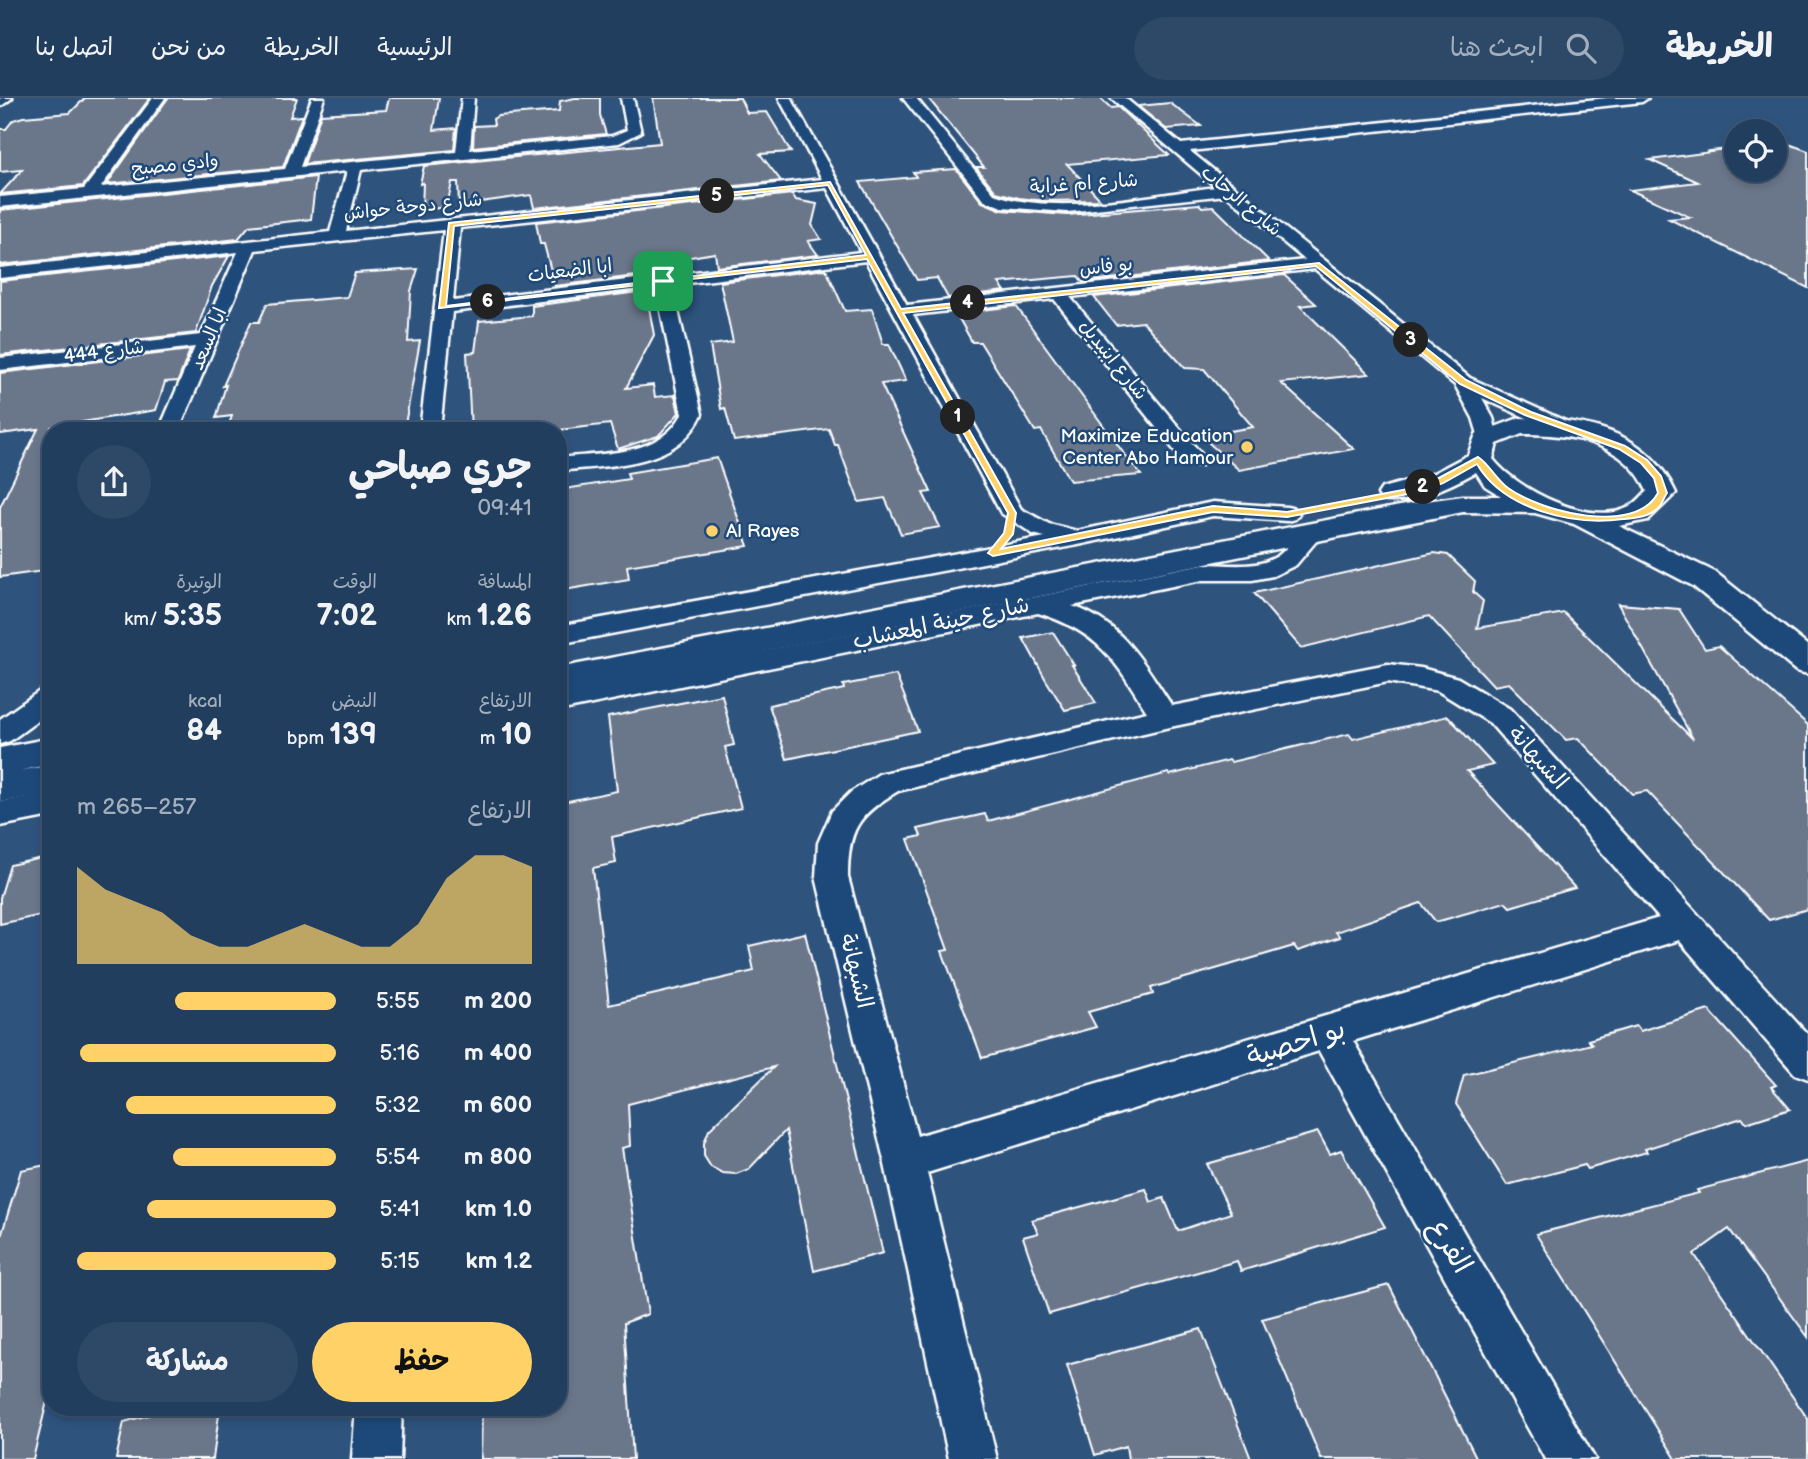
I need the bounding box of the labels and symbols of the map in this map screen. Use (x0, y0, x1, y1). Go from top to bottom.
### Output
street label: وادي مصبح (130, 149, 220, 183)
street label: شارع الرحاب (1196, 161, 1286, 242)
street label: شارع ام غرابة (1029, 169, 1139, 201)
pin: 5 (700, 178, 734, 214)
street label: شارع دوحة حواش (342, 188, 484, 227)
pin (633, 251, 693, 311)
street label: بو فاس (1078, 253, 1134, 281)
street label: ابا الضعيات (526, 254, 614, 288)
pin: 6 (470, 284, 505, 320)
pin: 4 (950, 286, 986, 320)
street label: ابا السعد (186, 304, 232, 374)
street label: شارع ابنيديل (1073, 315, 1152, 405)
pin: 3 (1394, 322, 1428, 358)
street label: شارع 444 (62, 336, 146, 369)
pin: 1 (940, 400, 976, 434)
place label: Maximize Education Center Abo Hamour (1061, 425, 1234, 470)
marker: Maximize Education Center Abo Hamour (1239, 439, 1255, 455)
pin: 2 (1406, 470, 1440, 504)
place label: Al Rayes (726, 520, 799, 543)
marker: Al Rayes (704, 523, 720, 539)
street label: شارع حينة المعشاب (850, 591, 1032, 656)
street label: الشبهانة (1502, 720, 1574, 796)
street label: الشبهانة (833, 931, 879, 1011)
street label: بو احصية (1243, 1012, 1349, 1074)
street label: الفرع (1420, 1213, 1479, 1280)

